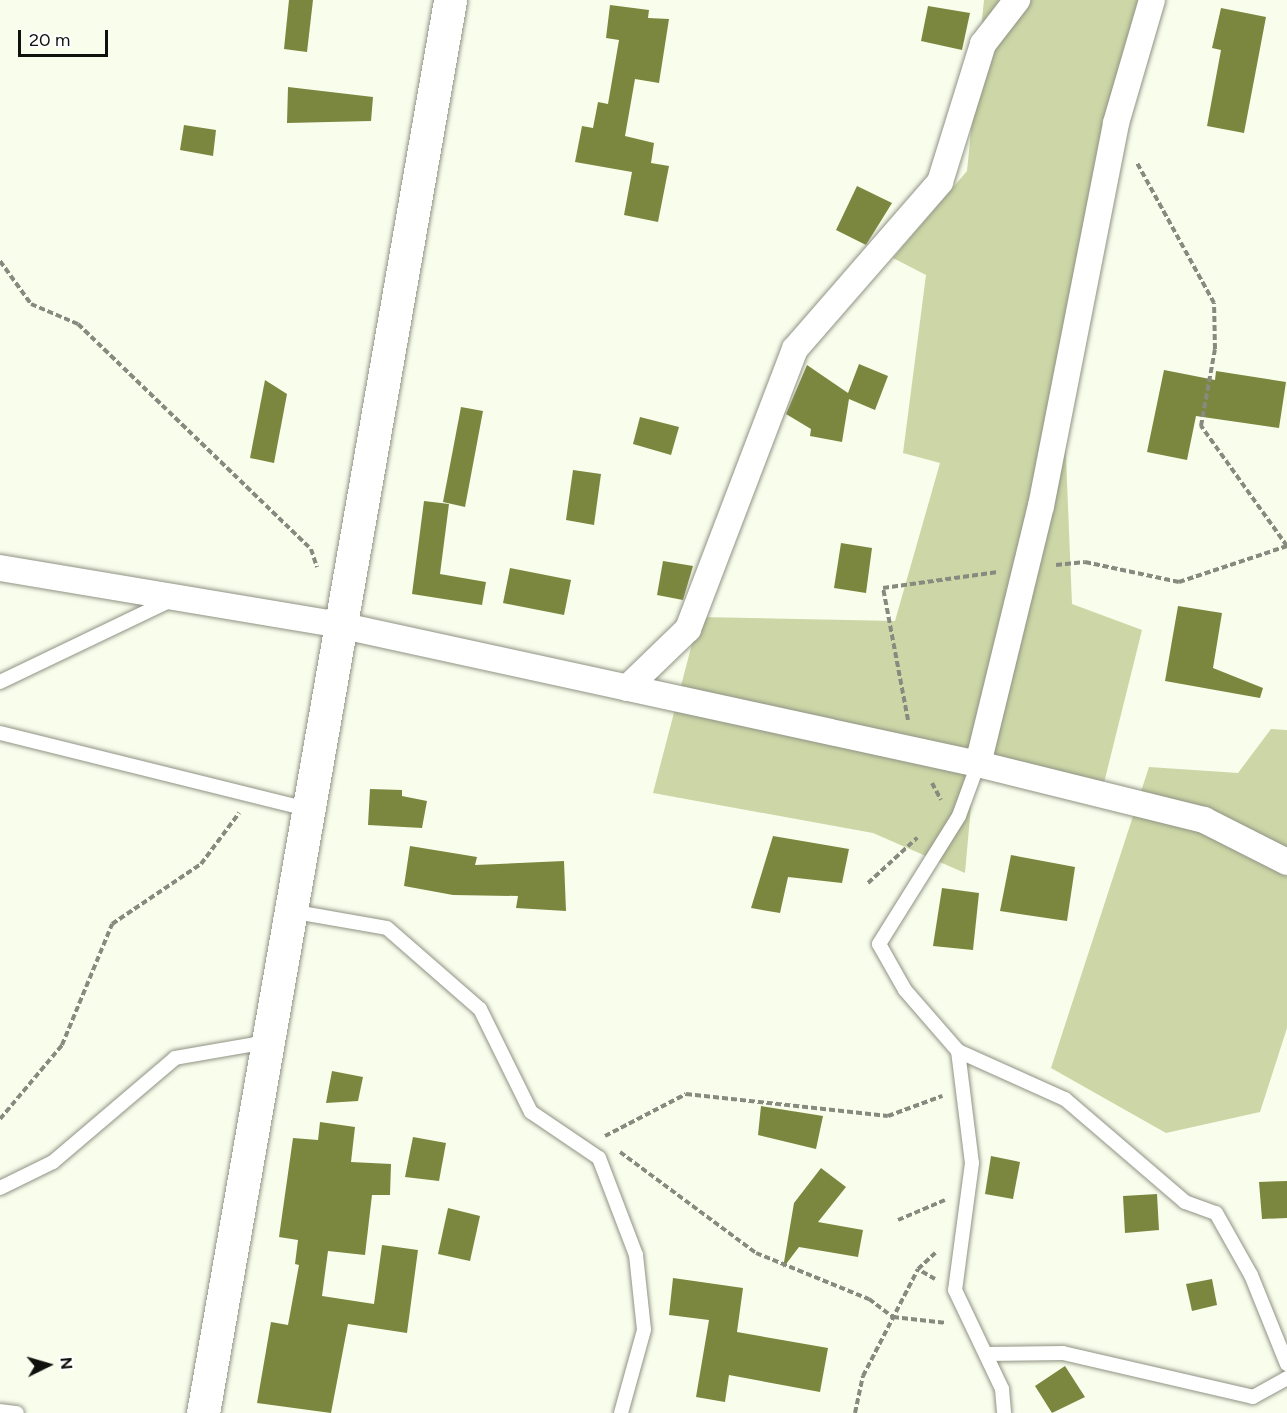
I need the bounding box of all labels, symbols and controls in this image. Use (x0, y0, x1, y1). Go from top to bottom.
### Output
scale bar (21, 18, 111, 56)
text: 20 m (29, 29, 70, 51)
north arrow (18, 1335, 78, 1395)
text: N (56, 1356, 76, 1370)

